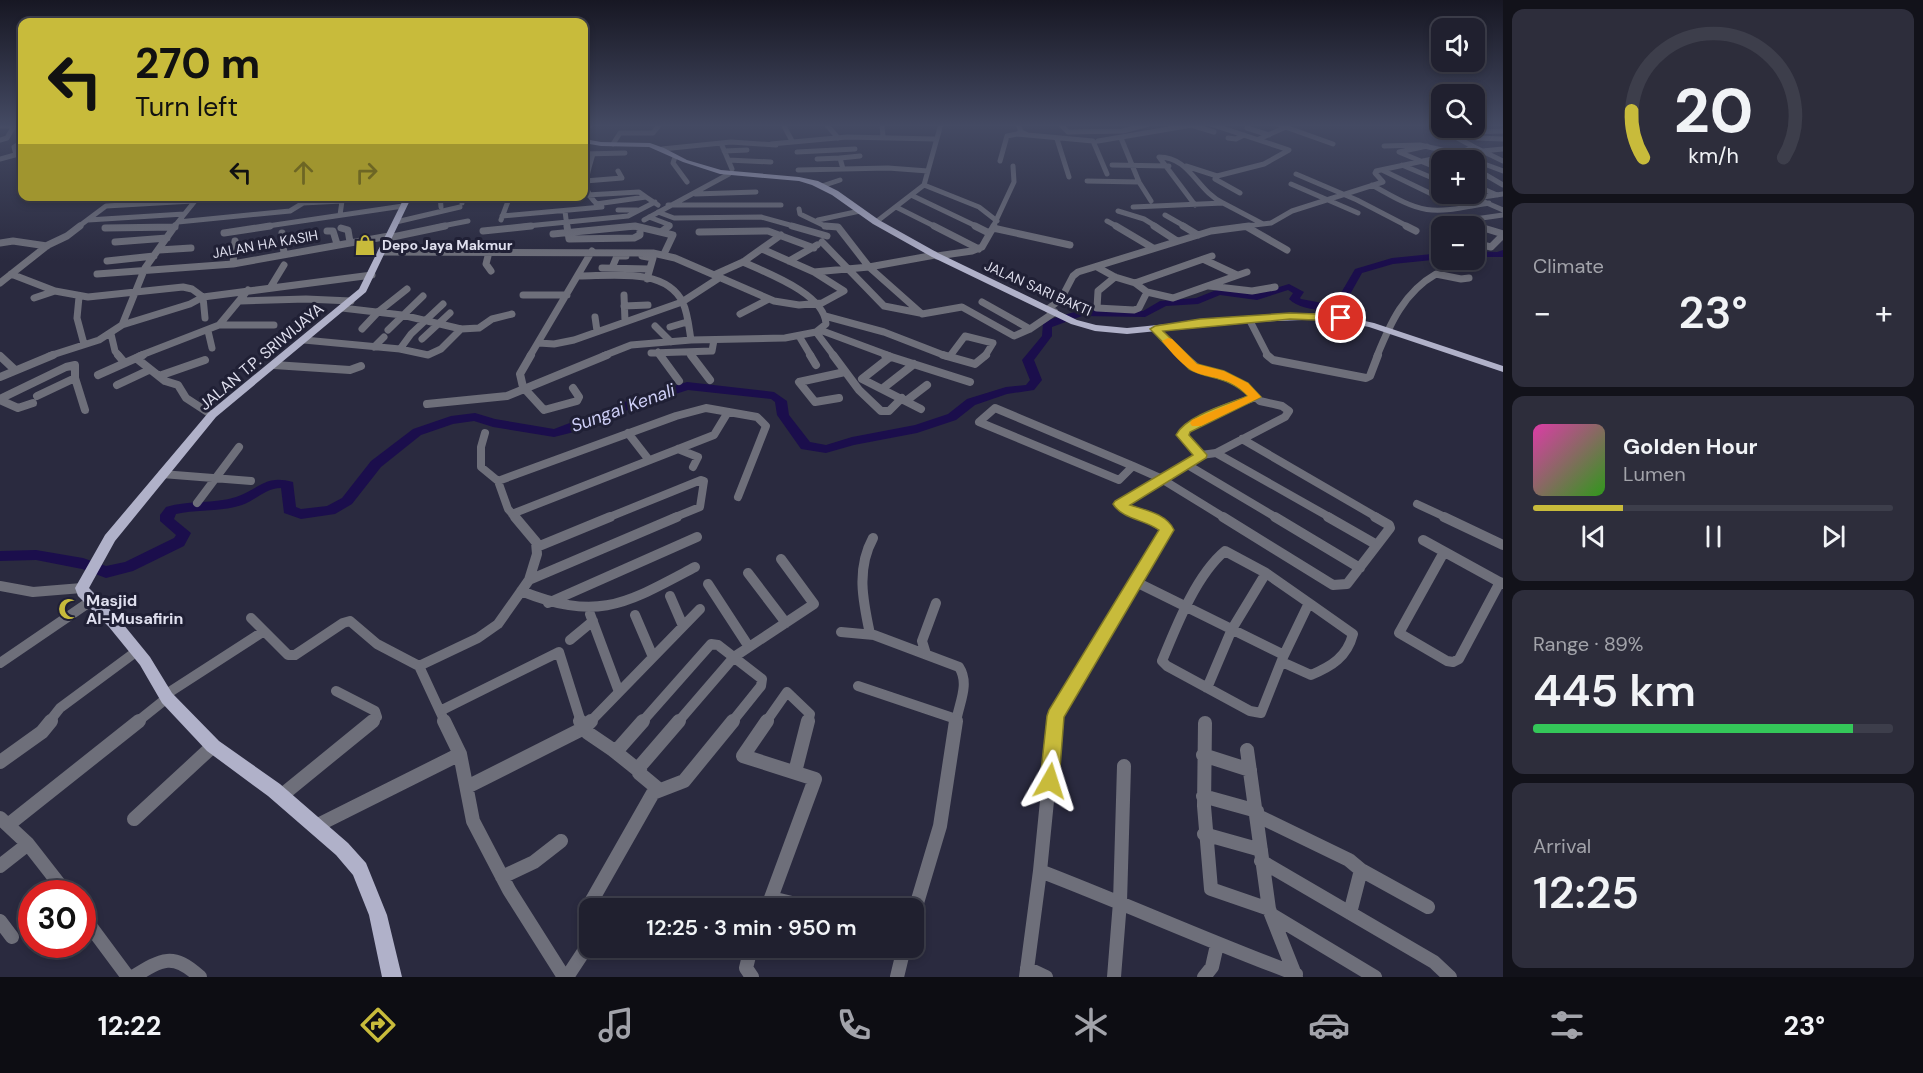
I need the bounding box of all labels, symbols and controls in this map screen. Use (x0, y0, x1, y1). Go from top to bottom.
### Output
map controls (1431, 18, 1485, 270)
button: sound (1431, 18, 1485, 72)
text: 270 m (135, 36, 260, 91)
icon: left (36, 42, 114, 120)
text: 20 (1673, 70, 1753, 151)
button: search (1431, 84, 1485, 138)
text: Turn left (135, 89, 238, 124)
text: km/h (1688, 143, 1738, 171)
button: + (1431, 150, 1485, 204)
icon: left (224, 156, 257, 189)
icon: ahead (287, 156, 320, 189)
icon: right (350, 156, 383, 189)
button: − (1431, 216, 1485, 270)
street label: JALAN HA KASIH (211, 226, 319, 262)
shop icon: Depo Jaya Makmur (353, 233, 377, 257)
place label: Depo Jaya Makmur (382, 236, 513, 254)
text: Climate (1533, 253, 1604, 279)
street label: JALAN SARI BAKTI (982, 256, 1094, 320)
text: 23° (1679, 283, 1748, 342)
text: − (1533, 291, 1551, 334)
text: + (1875, 291, 1893, 334)
pin (1315, 292, 1366, 343)
street label: JALAN T.P. SRIWIJAYA (195, 298, 328, 415)
icon: arrive (1324, 301, 1357, 334)
water label: Sungai Kenali (568, 378, 679, 438)
text: Golden Hour (1623, 432, 1758, 461)
text: Lumen (1623, 461, 1686, 487)
icon: previous (1577, 520, 1610, 553)
icon: pause (1697, 520, 1730, 553)
icon: next (1817, 520, 1850, 553)
place label: Masjid Al-Musafirin (86, 590, 183, 629)
mosque icon: Masjid Al-Musafirin (57, 597, 81, 621)
text: Range · 89% (1533, 631, 1644, 657)
text: 445 km (1533, 661, 1696, 720)
position arrow (1018, 749, 1082, 813)
text: Arrival (1533, 833, 1591, 859)
text: 12:25 (1533, 863, 1639, 922)
speed limit sign: 30 (18, 880, 96, 958)
text: 12:25 · 3 min · 950 m (646, 913, 857, 942)
icon: directions (357, 1004, 399, 1046)
icon: music (595, 1004, 637, 1046)
icon: phone (833, 1004, 875, 1046)
icon: climate (1070, 1004, 1112, 1046)
icon: car (1308, 1004, 1350, 1046)
icon: filters (1546, 1004, 1588, 1046)
text: 12:22 (98, 1008, 161, 1043)
text: 23° (1783, 1008, 1825, 1043)

